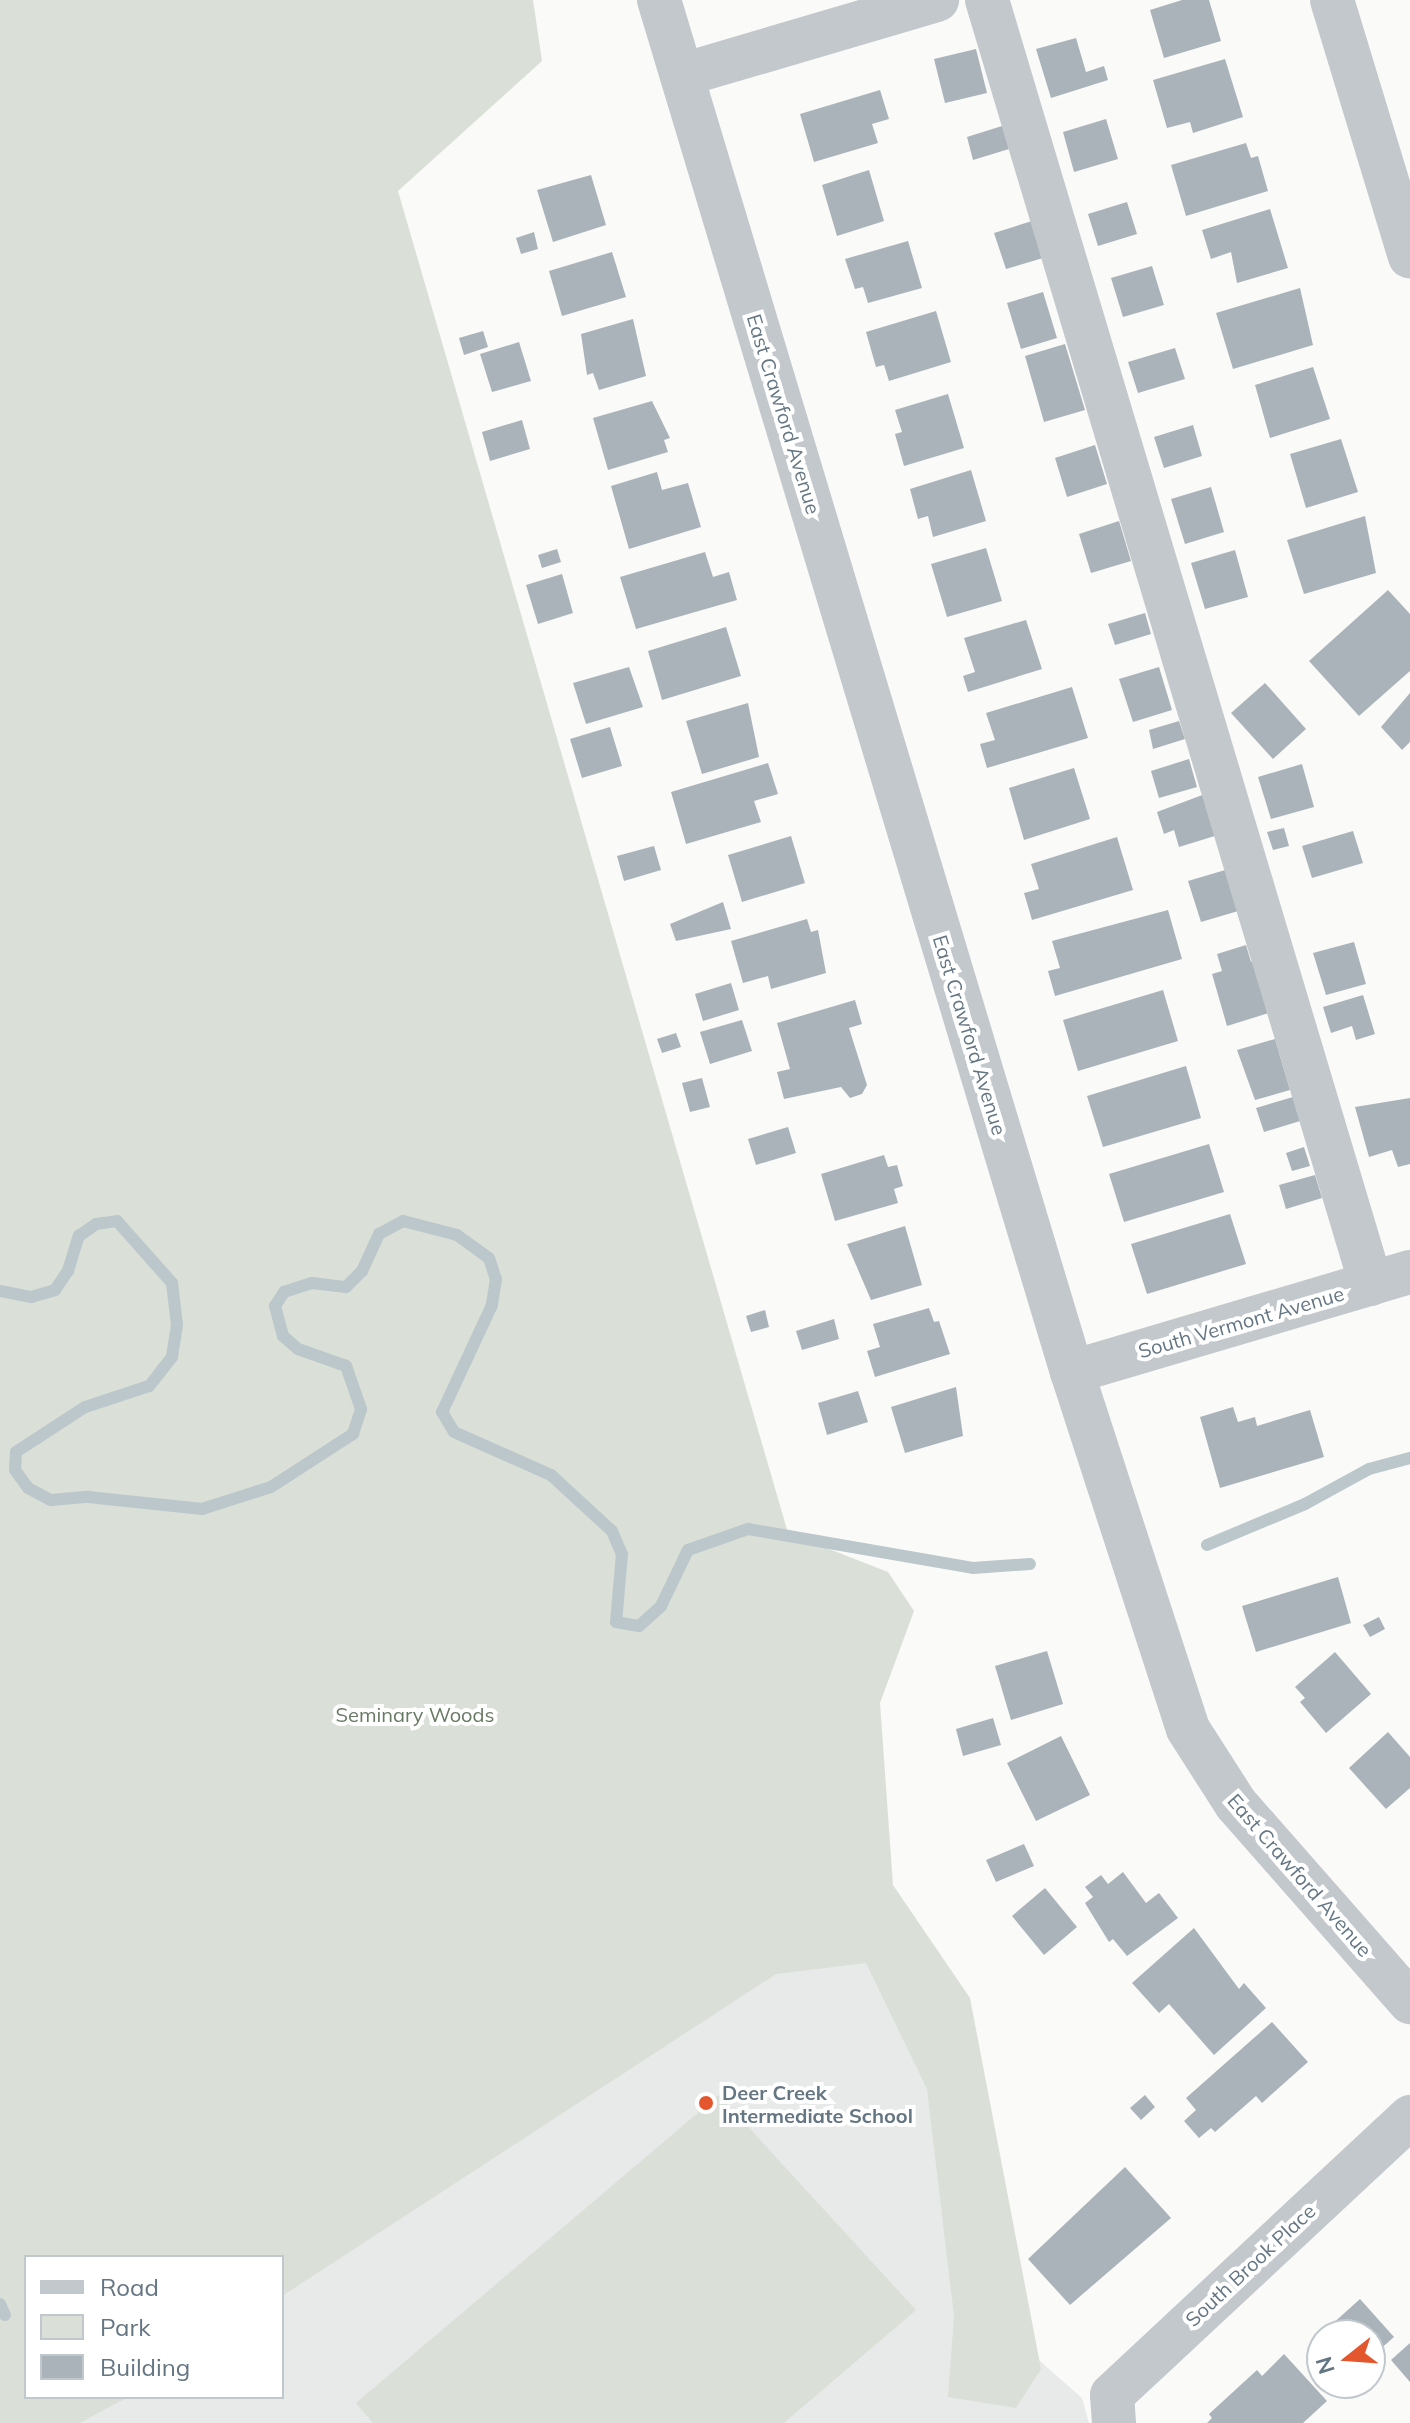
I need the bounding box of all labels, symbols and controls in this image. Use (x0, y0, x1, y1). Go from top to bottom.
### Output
street label: East Crawford Avenue (742, 311, 826, 517)
street label: East Crawford Avenue (928, 932, 1012, 1138)
street label: South Vermont Avenue (1135, 1281, 1347, 1363)
park label: Seminary Woods (336, 1702, 494, 1726)
street label: East Crawford Avenue (1223, 1789, 1377, 1961)
place label: Deer Creek Intermediate School (722, 2080, 913, 2127)
marker: Deer Creek Intermediate School (697, 2094, 715, 2112)
street label: South Brook Place (1180, 2199, 1320, 2331)
legend (24, 2255, 284, 2399)
text: Road (100, 2272, 159, 2302)
text: Park (100, 2312, 151, 2342)
north arrow (1306, 2319, 1386, 2399)
text: Building (100, 2352, 190, 2382)
text: N (1309, 2353, 1341, 2377)

